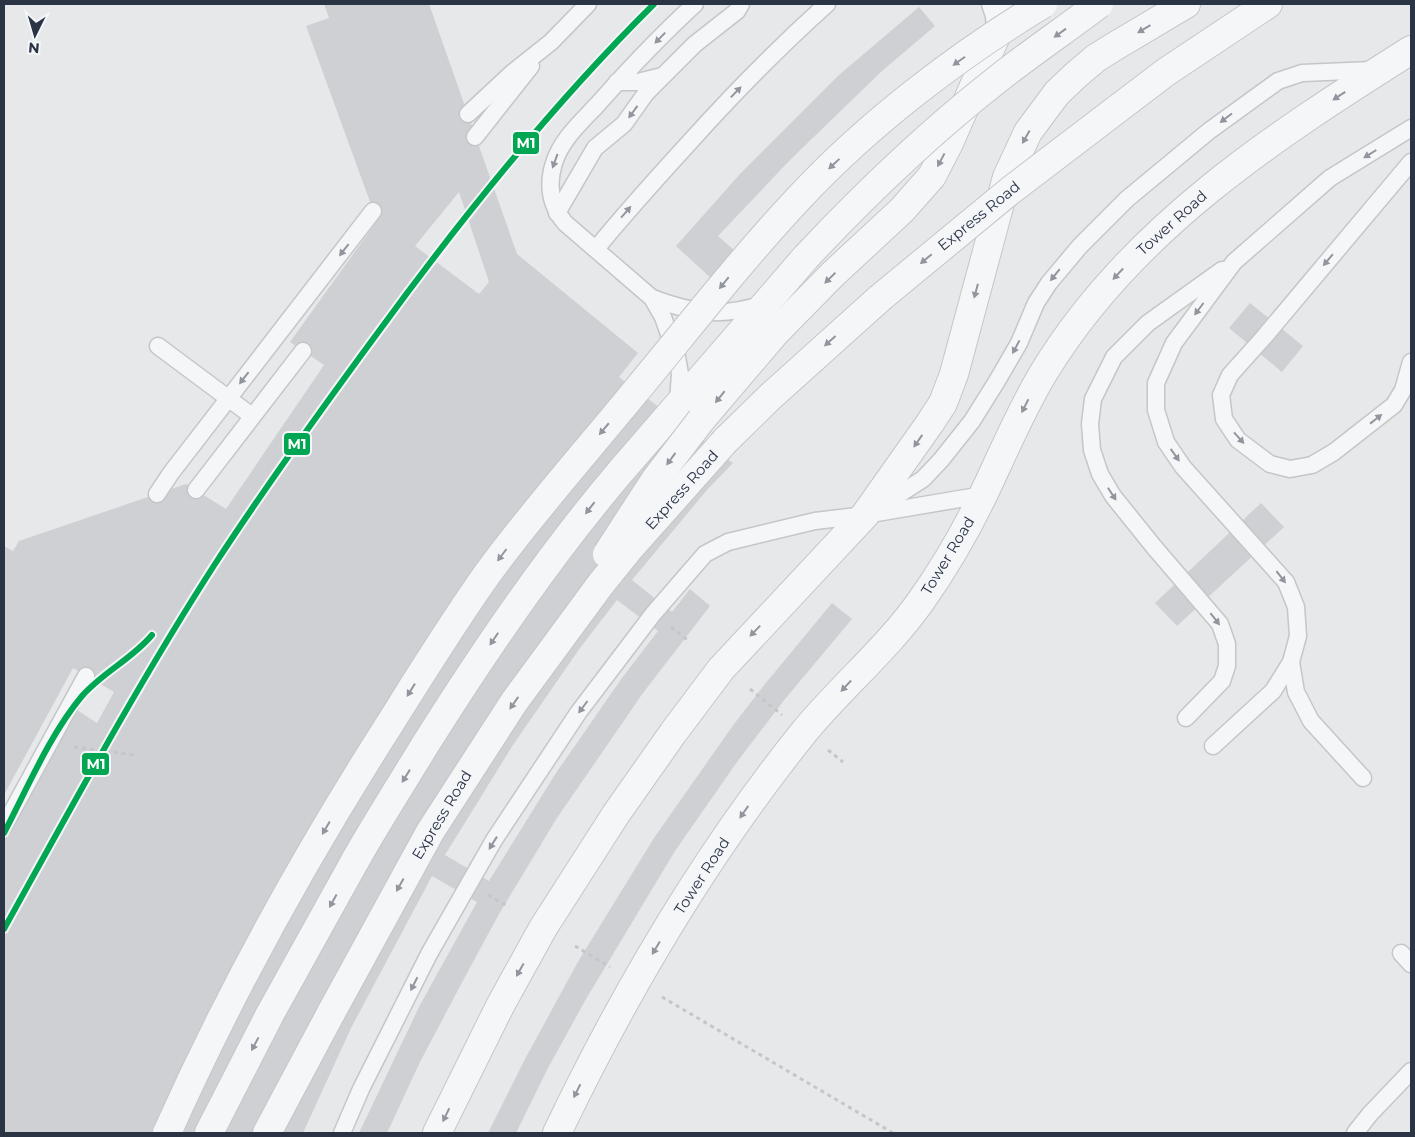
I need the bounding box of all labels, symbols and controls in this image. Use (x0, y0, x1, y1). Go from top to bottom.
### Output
north arrow (10, 10, 60, 60)
one-way arrow (1138, 24, 1151, 33)
one-way arrow (1053, 28, 1067, 38)
one-way arrow (654, 31, 666, 43)
text: N (27, 38, 40, 57)
one-way arrow (953, 55, 966, 65)
one-way arrow (730, 86, 742, 98)
one-way arrow (1333, 91, 1346, 100)
one-way arrow (628, 105, 638, 119)
one-way arrow (1220, 113, 1233, 124)
one-way arrow (1022, 129, 1030, 144)
line badge: M1 (512, 131, 540, 155)
text: M1 (517, 134, 535, 152)
one-way arrow (1363, 149, 1376, 158)
one-way arrow (936, 153, 945, 167)
one-way arrow (551, 154, 559, 169)
one-way arrow (829, 158, 841, 170)
street label: Express Road (934, 177, 1024, 255)
street label: Tower Road (1133, 186, 1211, 259)
one-way arrow (621, 205, 632, 218)
one-way arrow (338, 243, 349, 256)
one-way arrow (1323, 253, 1334, 266)
one-way arrow (920, 254, 933, 265)
one-way arrow (1112, 267, 1124, 279)
one-way arrow (1050, 269, 1061, 282)
one-way arrow (824, 272, 836, 284)
one-way arrow (719, 277, 730, 290)
one-way arrow (972, 283, 980, 298)
one-way arrow (1194, 302, 1204, 316)
one-way arrow (825, 335, 837, 347)
one-way arrow (1012, 340, 1020, 355)
one-way arrow (239, 372, 249, 385)
one-way arrow (714, 390, 725, 403)
one-way arrow (1021, 399, 1029, 413)
one-way arrow (1369, 414, 1382, 425)
one-way arrow (599, 422, 610, 435)
line badge: M1 (283, 432, 311, 456)
one-way arrow (1233, 432, 1245, 444)
one-way arrow (913, 434, 923, 448)
text: M1 (288, 435, 306, 453)
street label: Express Road (641, 446, 722, 533)
one-way arrow (1169, 448, 1180, 461)
one-way arrow (666, 452, 676, 466)
one-way arrow (1107, 487, 1116, 501)
one-way arrow (585, 501, 595, 515)
street label: Tower Road (917, 513, 978, 598)
one-way arrow (497, 548, 507, 562)
one-way arrow (1276, 570, 1287, 583)
one-way arrow (1210, 612, 1221, 625)
one-way arrow (749, 625, 761, 637)
one-way arrow (489, 632, 498, 646)
one-way arrow (840, 679, 852, 691)
one-way arrow (406, 683, 415, 696)
one-way arrow (509, 696, 519, 709)
one-way arrow (577, 700, 588, 713)
line badge: M1 (81, 752, 110, 776)
text: M1 (87, 755, 105, 773)
street label: Express Road (408, 767, 476, 863)
one-way arrow (402, 770, 411, 783)
one-way arrow (739, 806, 749, 819)
one-way arrow (321, 822, 330, 835)
street label: Tower Road (670, 834, 734, 918)
one-way arrow (488, 836, 497, 849)
one-way arrow (396, 878, 405, 892)
one-way arrow (328, 895, 337, 908)
one-way arrow (651, 942, 660, 955)
one-way arrow (515, 964, 524, 977)
one-way arrow (409, 977, 418, 992)
one-way arrow (250, 1037, 259, 1051)
one-way arrow (573, 1084, 581, 1098)
one-way arrow (442, 1108, 450, 1122)

